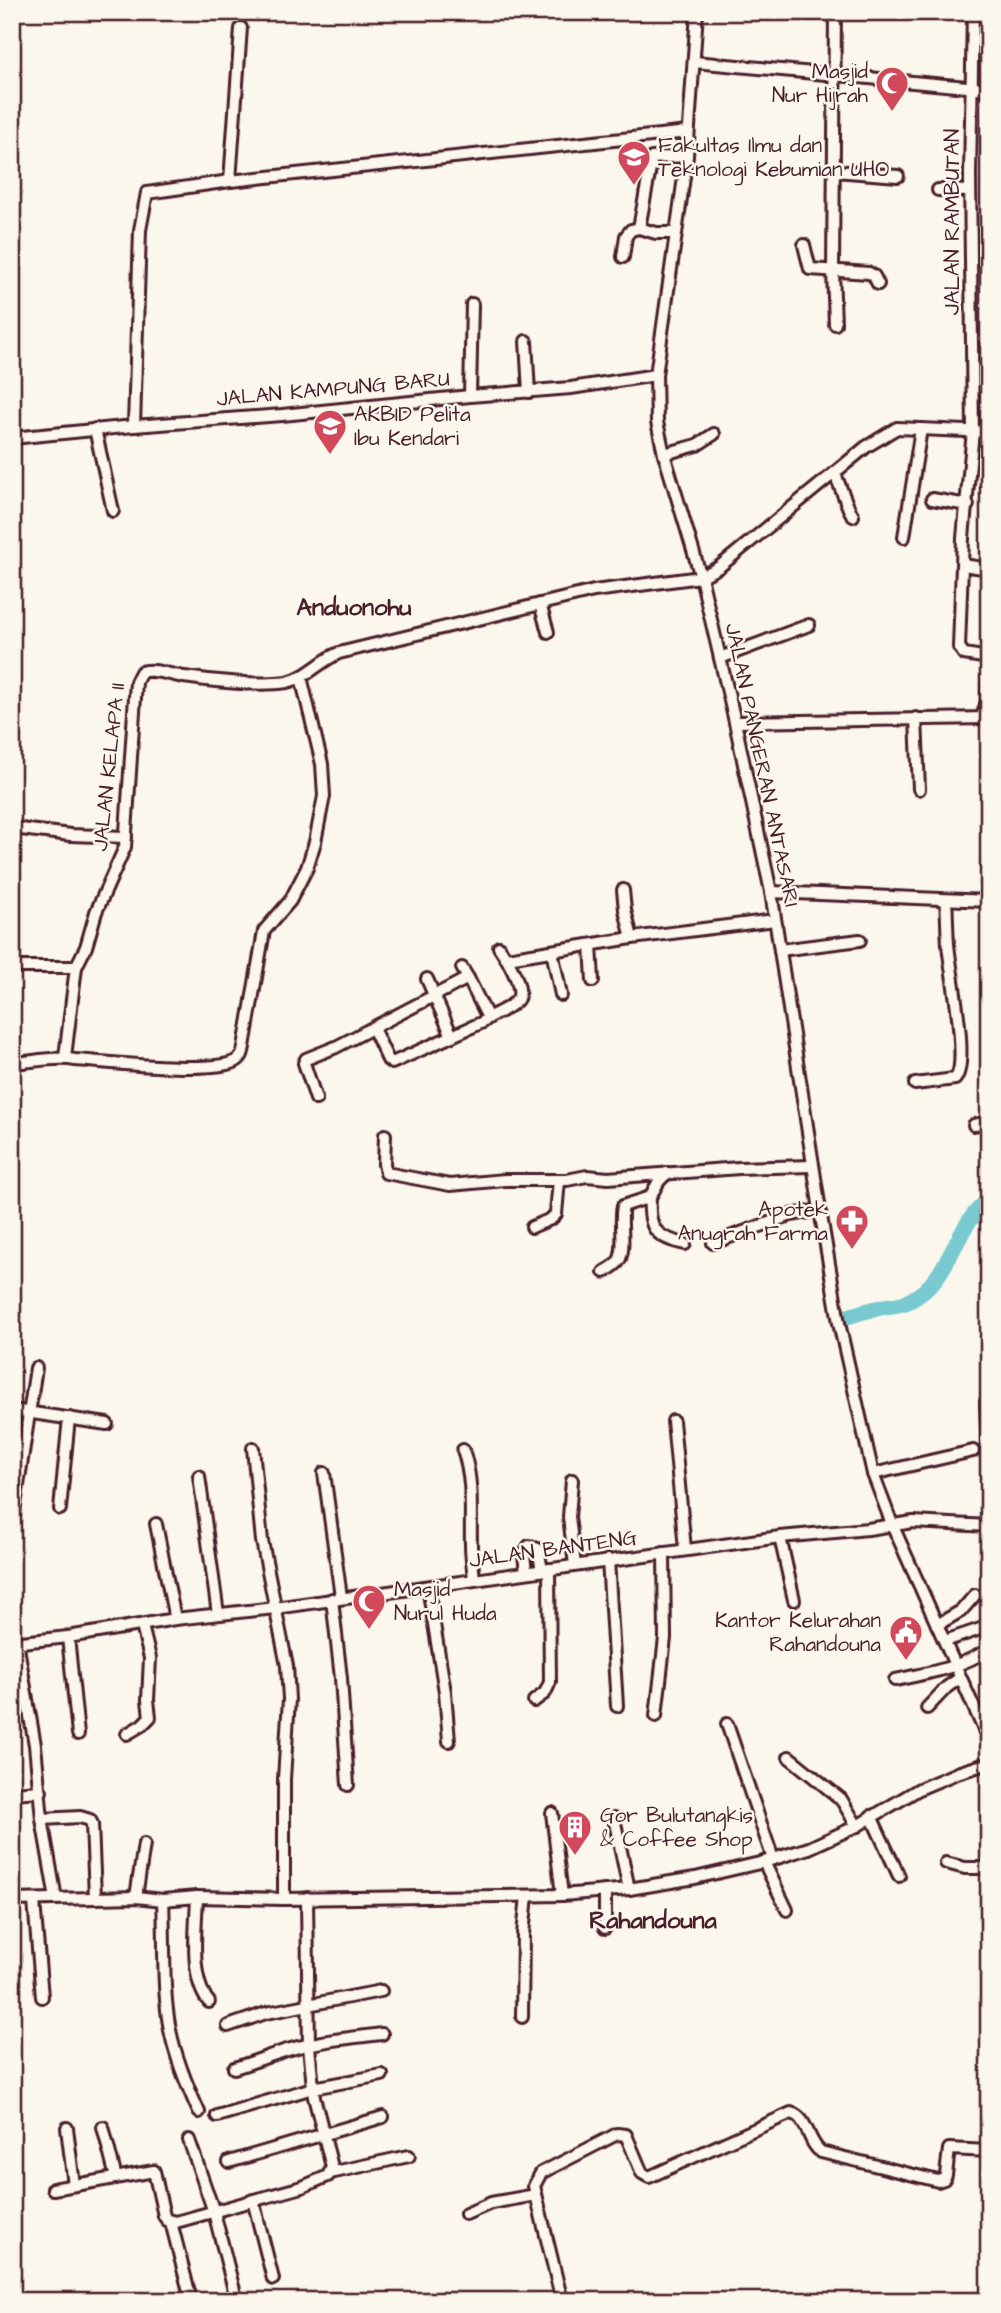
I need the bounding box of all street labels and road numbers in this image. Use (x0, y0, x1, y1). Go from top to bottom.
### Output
street label: JALAN RAMBUTAN (938, 129, 967, 315)
street label: JALAN KAMPUNG BARU (215, 364, 451, 414)
street label: JALAN PANGERAN ANTASARI (718, 620, 806, 910)
street label: JALAN KELAPA II (86, 682, 132, 852)
street label: JALAN BANTENG (467, 1523, 639, 1575)

